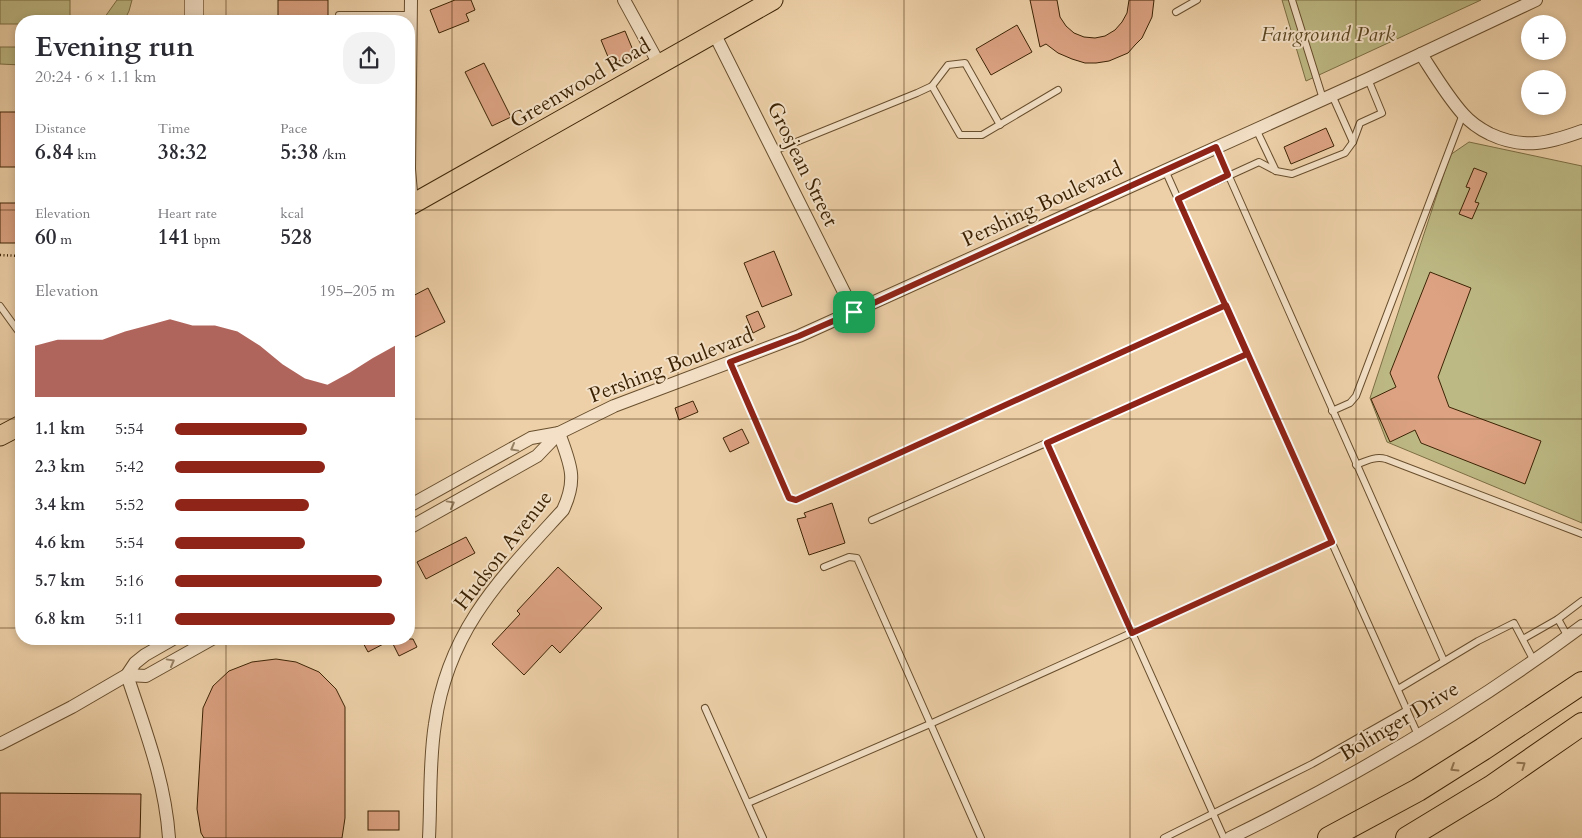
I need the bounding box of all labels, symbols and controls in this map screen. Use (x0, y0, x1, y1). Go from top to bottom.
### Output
map controls (1521, 15, 1566, 115)
button: + (1521, 15, 1566, 60)
park label: Fairground Park (1261, 20, 1396, 49)
text: Evening run (35, 28, 194, 66)
street label: Greenwood Road (505, 31, 656, 135)
button: share (343, 32, 395, 84)
text: 20:24 · 6 × 1.1 km (35, 66, 156, 88)
button: − (1521, 70, 1566, 115)
street label: Grosjean Street (760, 97, 845, 232)
text: Distance (35, 119, 86, 138)
text: Time (158, 119, 190, 138)
text: Pace (280, 119, 307, 138)
text: 6.84 (35, 138, 73, 167)
text: 38:32 (158, 138, 207, 167)
text: 5:38 (280, 138, 319, 167)
text: km (73, 145, 96, 164)
text: /km (319, 145, 346, 164)
street label: Pershing Boulevard (957, 155, 1127, 254)
text: Elevation (35, 204, 91, 223)
text: Heart rate (158, 204, 217, 223)
text: kcal (280, 204, 304, 223)
text: 60 (35, 223, 57, 252)
text: 141 (158, 223, 190, 252)
text: 528 (280, 223, 313, 252)
text: m (57, 230, 72, 249)
text: bpm (190, 230, 221, 249)
text: Elevation (35, 280, 99, 302)
text: 195–205 m (319, 280, 395, 302)
pin (833, 291, 875, 333)
icon: arrive (840, 298, 868, 326)
street label: Pershing Boulevard (585, 321, 758, 410)
text: 1.1 km (35, 418, 85, 440)
text: 5:54 (115, 418, 144, 440)
one-way arrow (510, 441, 519, 451)
text: 2.3 km (35, 456, 85, 478)
text: 5:42 (115, 456, 144, 478)
street label: Hudson Avenue (448, 485, 559, 616)
text: 3.4 km (35, 494, 85, 516)
text: 5:52 (115, 494, 144, 516)
one-way arrow (446, 501, 455, 511)
text: 4.6 km (35, 532, 85, 554)
text: 5:54 (115, 532, 144, 554)
text: 5.7 km (35, 570, 85, 592)
text: 5:16 (115, 570, 144, 592)
text: 6.8 km (35, 608, 85, 630)
text: 5:11 (115, 608, 144, 630)
one-way arrow (166, 658, 175, 668)
street label: Bolinger Drive (1334, 674, 1464, 768)
one-way arrow (1450, 761, 1459, 771)
one-way arrow (1516, 762, 1526, 771)

